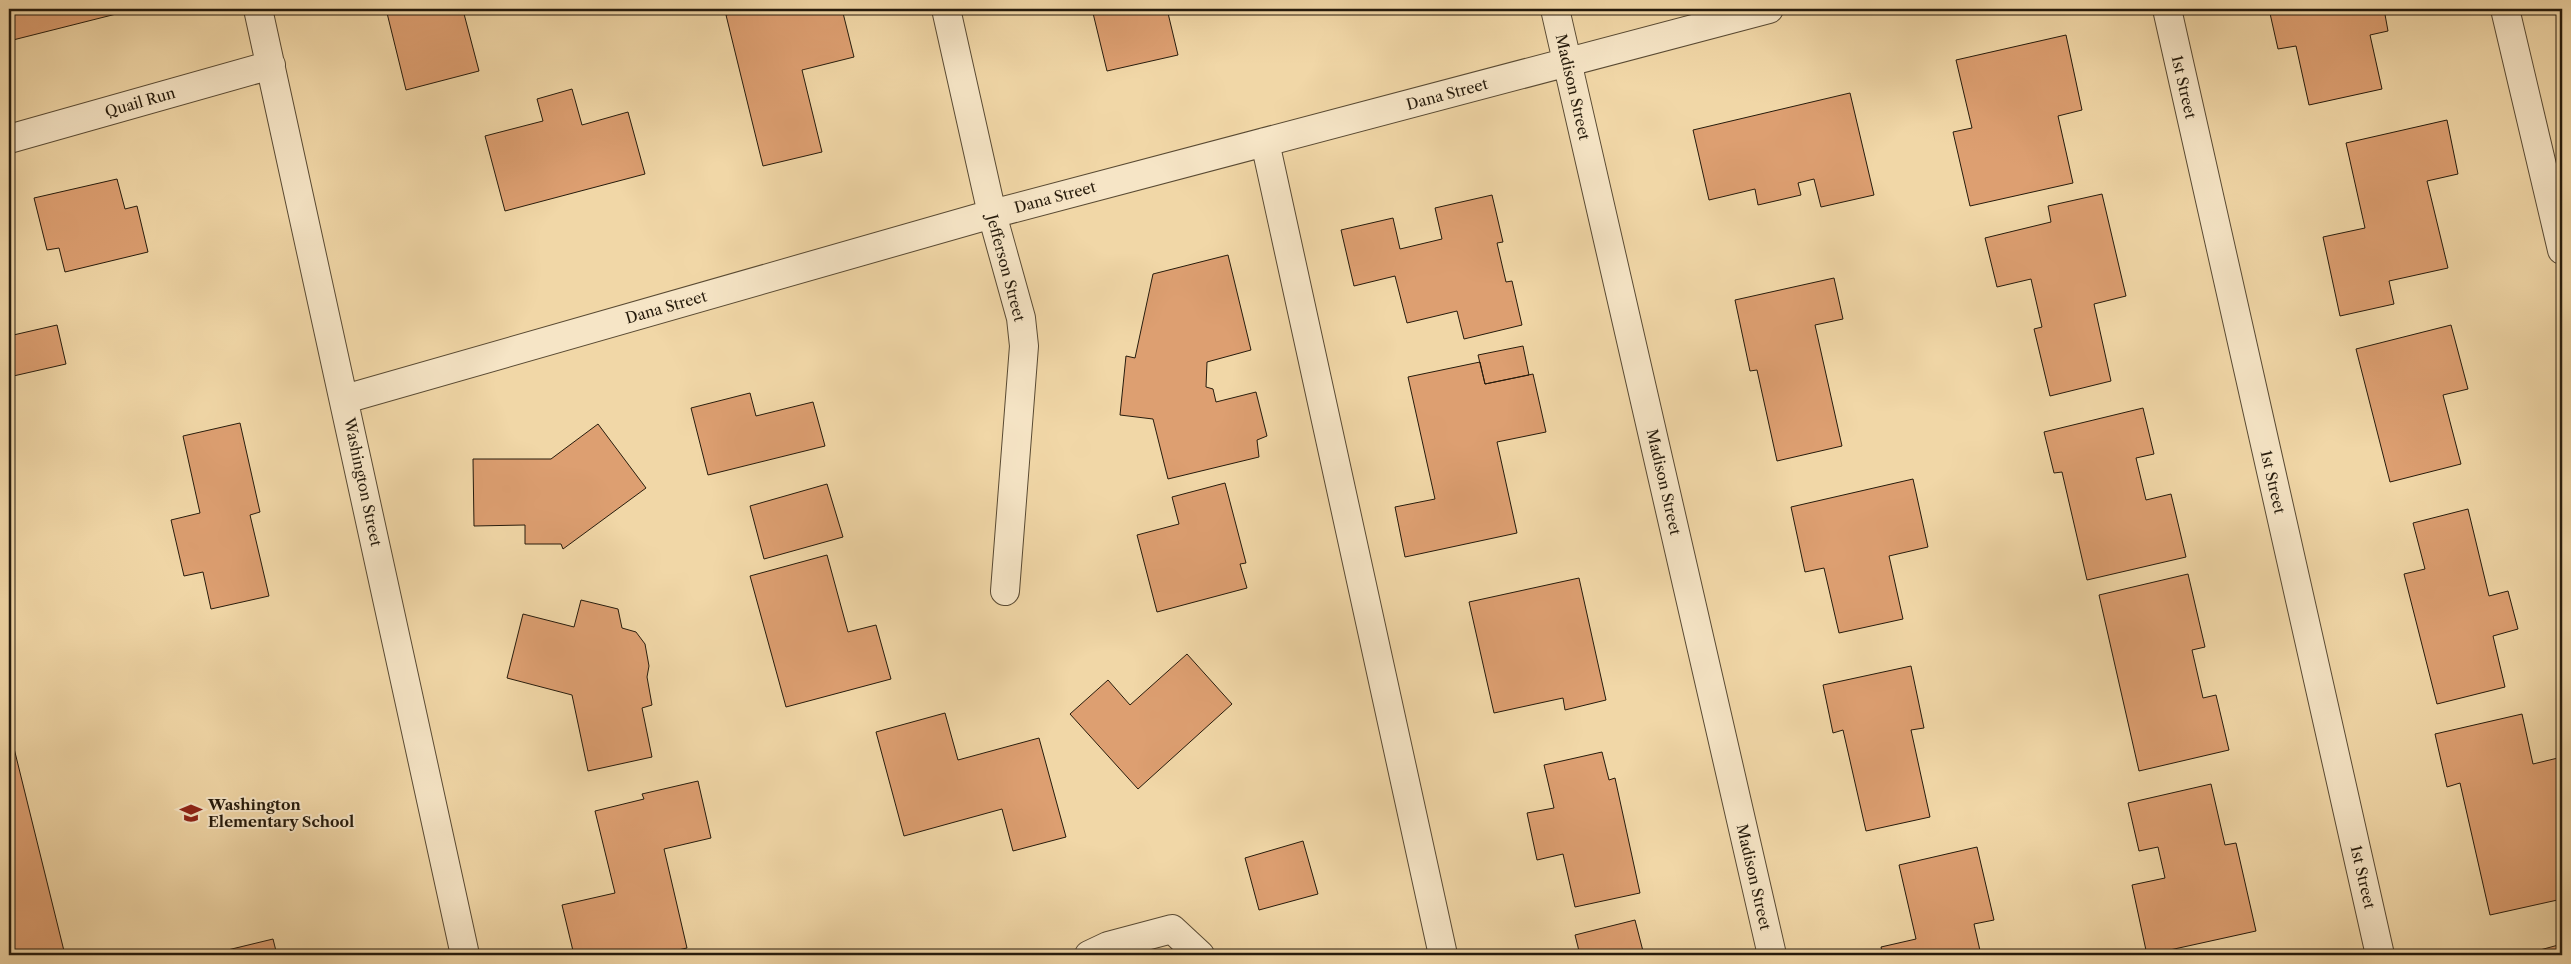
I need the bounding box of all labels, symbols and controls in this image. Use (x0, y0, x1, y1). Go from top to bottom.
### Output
street label: Madison Street (1552, 32, 1595, 143)
street label: 1st Street (2167, 53, 2201, 121)
street label: Dana Street (1404, 74, 1491, 114)
street label: Quail Run (103, 83, 178, 121)
street label: Dana Street (1012, 177, 1099, 217)
street label: Jefferson Street (982, 210, 1030, 324)
street label: Dana Street (623, 286, 710, 328)
street label: Washington Street (340, 415, 386, 549)
street label: Madison Street (1643, 427, 1686, 538)
street label: 1st Street (2256, 448, 2290, 516)
place label: Washington Elementary School (207, 795, 354, 831)
school or university icon: Washington Elementary School (178, 800, 204, 826)
street label: Madison Street (1733, 822, 1776, 933)
street label: 1st Street (2346, 843, 2380, 911)

